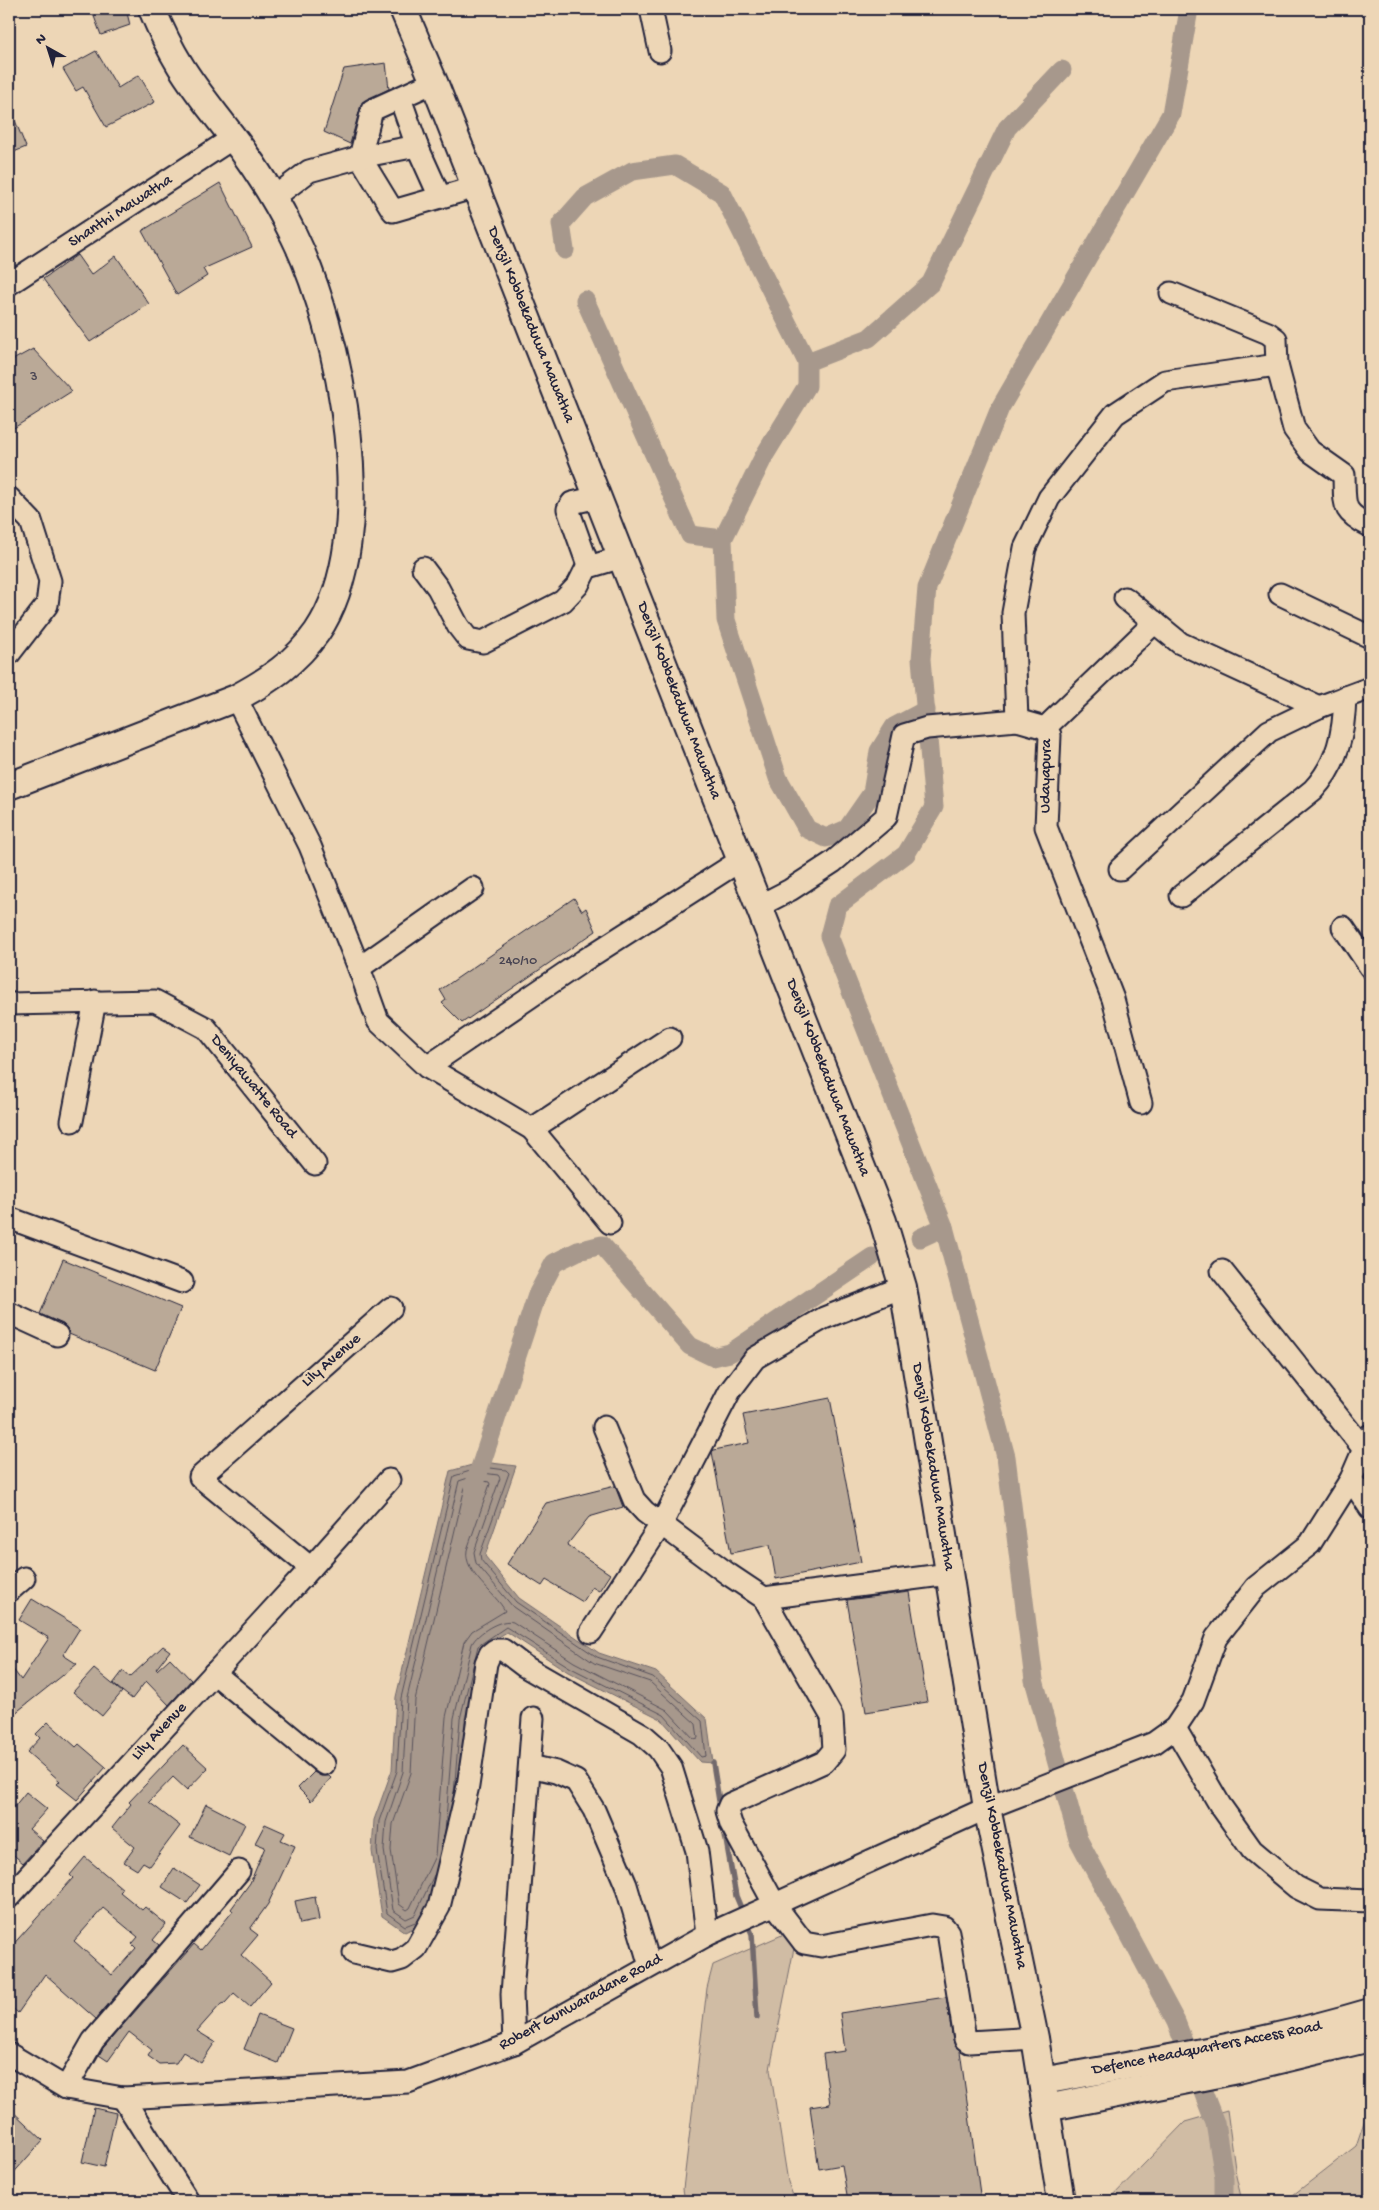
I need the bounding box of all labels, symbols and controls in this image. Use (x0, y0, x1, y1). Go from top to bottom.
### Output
north arrow (22, 22, 72, 72)
text: N (32, 30, 50, 49)
street label: Shanthi Mawatha (65, 171, 177, 253)
street label: Denzil Kobbekaduwa Mawatha (482, 223, 578, 427)
house number: 3 (29, 369, 38, 386)
street label: Denzil Kobbekaduwa Mawatha (631, 599, 725, 803)
street label: Udayapura (1037, 738, 1057, 813)
house number: 240/10 (499, 953, 537, 970)
street label: Denzil Kobbekaduwa Mawatha (780, 976, 874, 1180)
street label: Deniyawatte Road (205, 1031, 302, 1144)
street label: Lily Avenue (298, 1330, 366, 1392)
street label: Denzil Kobbekaduwa Mawatha (906, 1361, 958, 1573)
street label: Lily Avenue (128, 1698, 192, 1765)
street label: Denzil Kobbekaduwa Mawatha (971, 1760, 1031, 1972)
street label: Robert Gunwaradane Road (496, 1949, 667, 2056)
street label: Defence Headquarters Access Road (1090, 2017, 1325, 2081)

